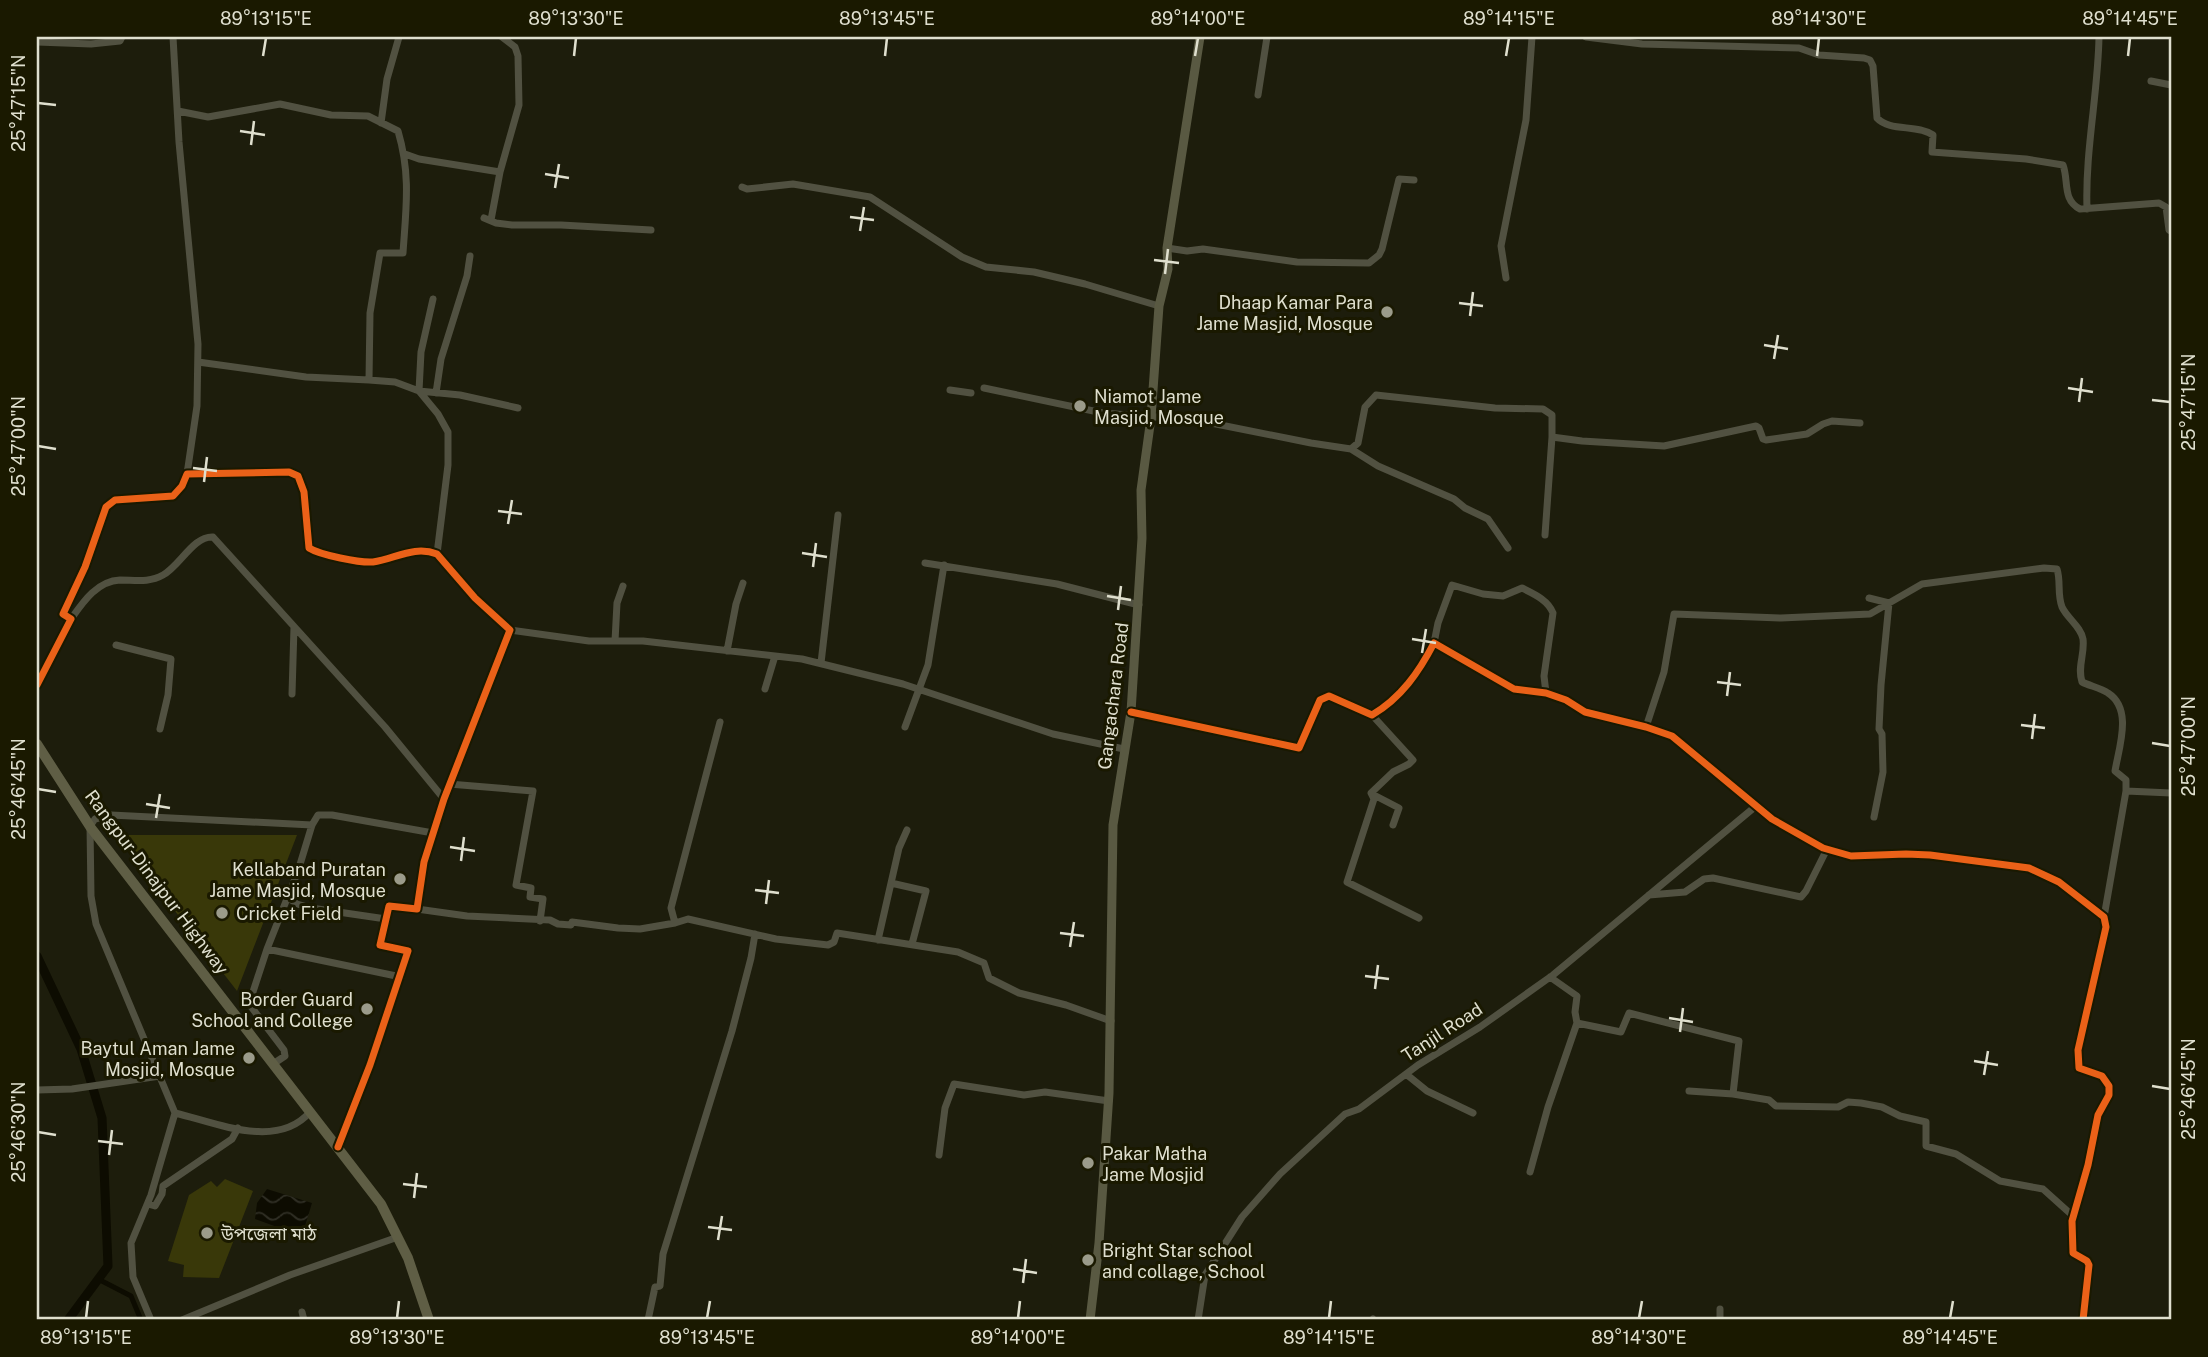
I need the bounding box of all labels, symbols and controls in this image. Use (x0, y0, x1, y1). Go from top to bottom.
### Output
text: 89°13'15"E (220, 8, 312, 29)
text: 89°13'30"E (528, 8, 624, 29)
text: 89°13'45"E (839, 8, 935, 29)
text: 89°14'00"E (1151, 8, 1245, 29)
text: 89°14'15"E (1463, 8, 1555, 29)
text: 89°14'30"E (1771, 8, 1867, 29)
text: 89°14'45"E (2082, 8, 2178, 29)
text: 25°47'15"N (8, 54, 29, 152)
place label: Dhaap Kamar Para Jame Masjid, Mosque (1196, 292, 1373, 334)
marker: Dhaap Kamar Para Jame Masjid, Mosque (1379, 304, 1395, 320)
text: 25°47'15"N (2178, 353, 2199, 451)
place label: Niamot Jame Masjid, Mosque (1094, 386, 1224, 428)
text: 25°47'00"N (8, 396, 29, 496)
marker: Niamot Jame Masjid, Mosque (1072, 398, 1088, 414)
street label: Gangachara Road (1094, 621, 1132, 771)
text: 25°47'00"N (2178, 696, 2199, 796)
text: 25°46'45"N (8, 738, 29, 840)
street label: Rangpur-Dinajpur Highway (81, 786, 233, 979)
place label: Kellaband Puratan Jame Masjid, Mosque (209, 859, 386, 901)
marker: Kellaband Puratan Jame Masjid, Mosque (392, 871, 408, 887)
place label: Cricket Field (236, 903, 341, 924)
marker: Cricket Field (214, 905, 230, 921)
place label: Border Guard School and College (191, 989, 353, 1031)
street label: Tanjil Road (1398, 998, 1486, 1066)
marker: Border Guard School and College (359, 1001, 375, 1017)
place label: Baytul Aman Jame Mosjid, Mosque (81, 1038, 235, 1080)
text: 25°46'45"N (2178, 1038, 2199, 1140)
marker: Baytul Aman Jame Mosjid, Mosque (241, 1050, 257, 1066)
text: 25°46'30"N (8, 1081, 29, 1183)
place label: Pakar Matha Jame Mosjid (1102, 1143, 1207, 1185)
marker: Pakar Matha Jame Mosjid (1080, 1155, 1096, 1171)
place label: উপজেলা মাঠ (220, 1223, 317, 1244)
marker: উপজেলা মাঠ (199, 1225, 215, 1241)
place label: Bright Star school and collage, School (1102, 1240, 1265, 1282)
marker: Bright Star school and collage, School (1080, 1252, 1096, 1268)
text: 89°13'15"E (40, 1327, 132, 1348)
text: 89°13'30"E (349, 1327, 445, 1348)
text: 89°13'45"E (659, 1327, 755, 1348)
text: 89°14'00"E (971, 1327, 1065, 1348)
text: 89°14'15"E (1283, 1327, 1375, 1348)
text: 89°14'30"E (1591, 1327, 1687, 1348)
text: 89°14'45"E (1902, 1327, 1998, 1348)

